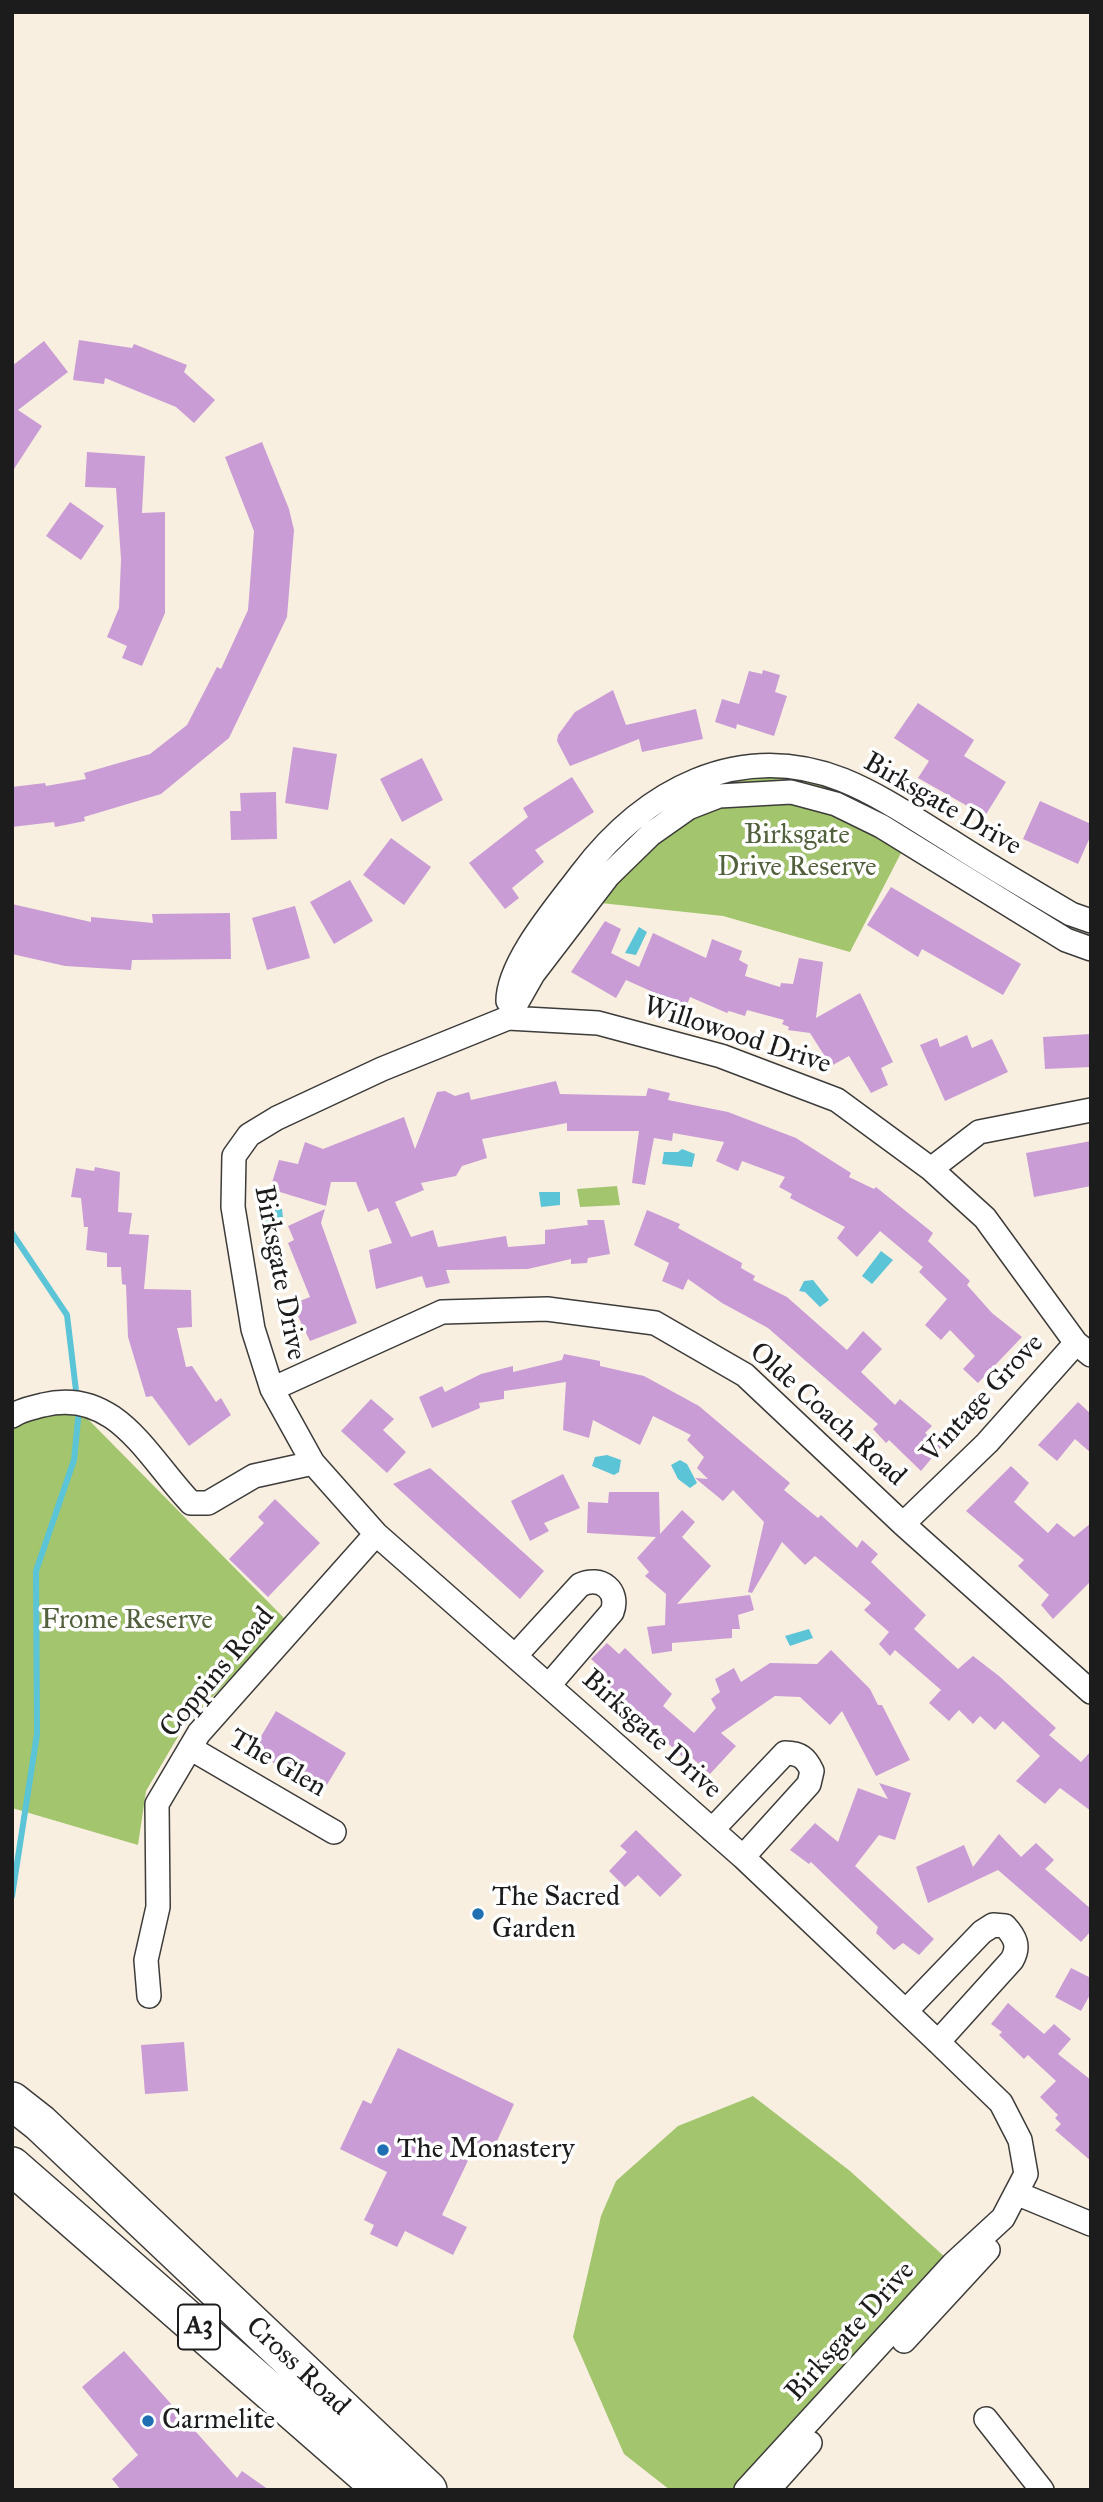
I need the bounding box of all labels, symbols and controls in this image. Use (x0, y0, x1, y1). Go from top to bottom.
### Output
street label: Birksgate Drive (857, 746, 1027, 864)
park label: Birksgate Drive Reserve (717, 819, 877, 885)
street label: Willowood Drive (639, 990, 835, 1082)
street label: Birksgate Drive (246, 1183, 312, 1363)
street label: Vintage Grove (915, 1327, 1051, 1471)
street label: Olde Coach Road (742, 1336, 912, 1494)
street label: Coppins Road (154, 1601, 282, 1745)
park label: Frome Reserve (41, 1604, 213, 1638)
street label: Birksgate Drive (574, 1663, 728, 1807)
street label: The Glen (222, 1723, 332, 1805)
place label: The Sacred Garden (492, 1881, 620, 1947)
marker: The Sacred Garden (470, 1906, 486, 1922)
place label: The Monastery (397, 2133, 575, 2167)
marker: The Monastery (375, 2142, 391, 2158)
street label: Birksgate Drive (779, 2255, 923, 2409)
road number: A3 (178, 2304, 220, 2350)
street label: Cross Road (238, 2310, 356, 2424)
place label: Carmelite (162, 2404, 275, 2438)
marker: Carmelite (140, 2413, 156, 2429)

